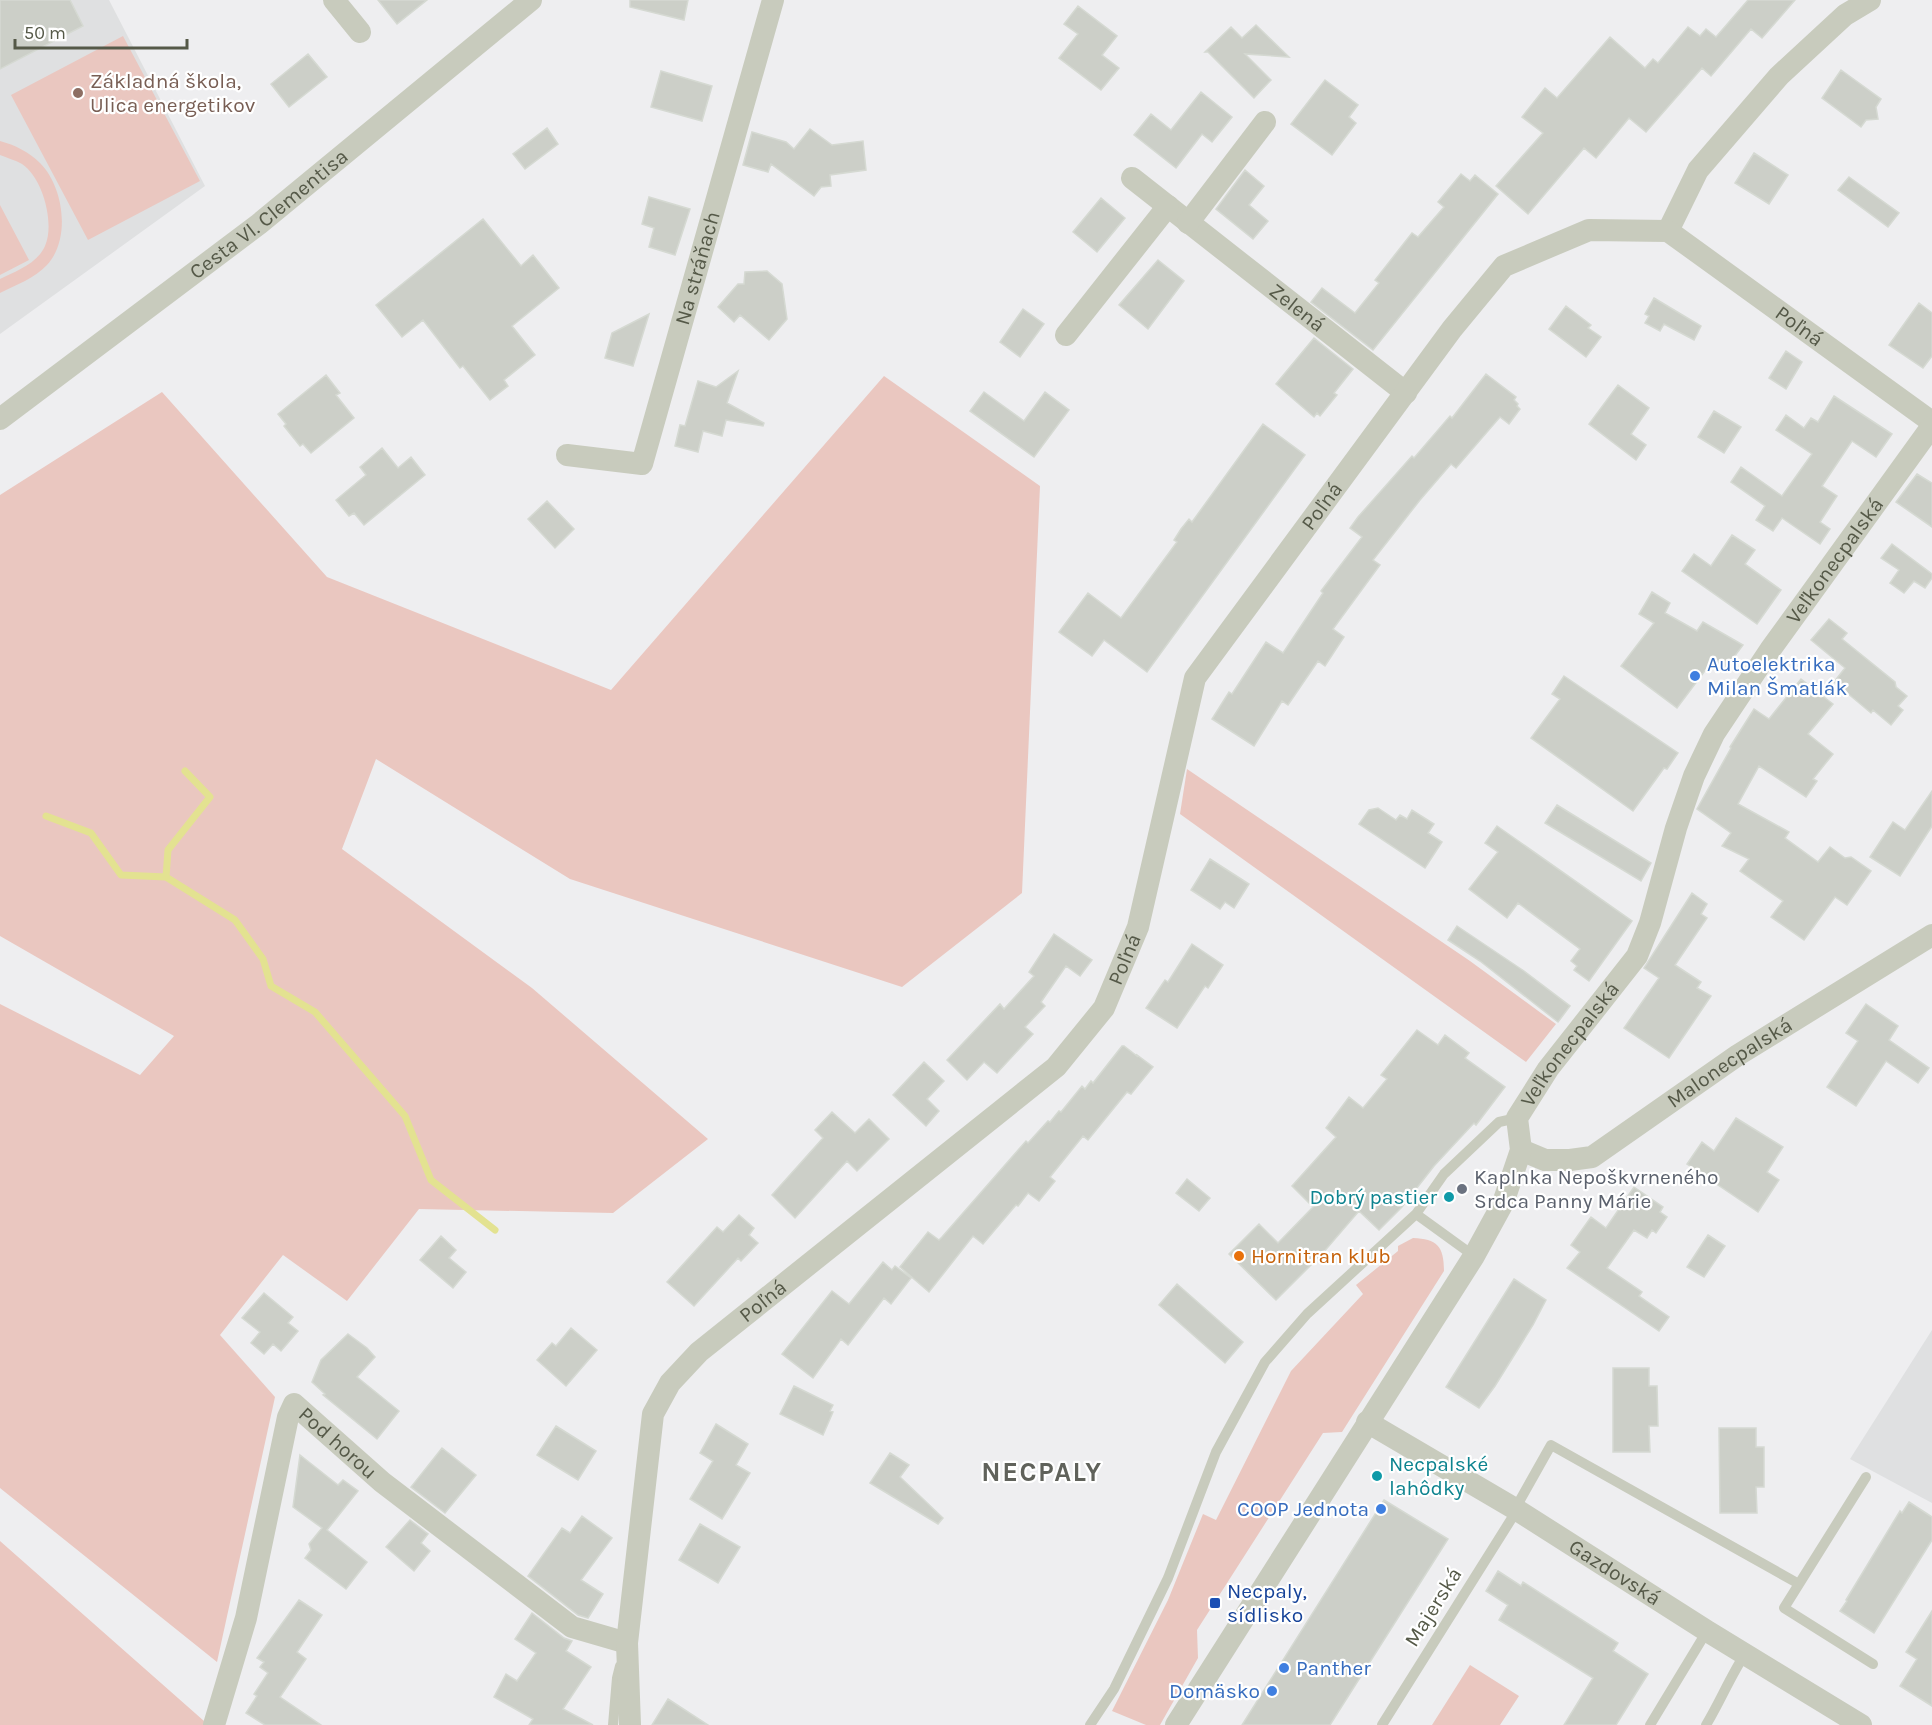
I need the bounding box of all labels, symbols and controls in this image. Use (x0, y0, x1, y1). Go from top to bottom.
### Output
scale bar (15, 12, 188, 50)
text: 50 m (24, 22, 66, 44)
place label: Základná škola, Ulica energetikov (90, 69, 256, 117)
marker: Základná škola, Ulica energetikov (71, 86, 85, 100)
street label: Cesta Vl. Clementisa (185, 144, 353, 284)
street label: Na stráňach (670, 209, 725, 328)
street label: Zelená (1265, 278, 1330, 337)
street label: Poľná (1771, 301, 1828, 351)
street label: Poľná (1296, 478, 1347, 535)
street label: Veľkonecpalská (1781, 493, 1888, 628)
place label: Autoelektrika Milan Šmatlák (1707, 652, 1847, 700)
marker: Autoelektrika Milan Šmatlák (1688, 669, 1702, 683)
street label: Poľná (1103, 930, 1146, 989)
street label: Veľkonecpalská (1515, 977, 1624, 1111)
street label: Malonecpalská (1662, 1013, 1796, 1113)
place label: Kaplnka Nepoškvrneného Srdca Panny Márie (1474, 1165, 1719, 1213)
marker: Kaplnka Nepoškvrneného Srdca Panny Márie (1455, 1182, 1469, 1196)
place label: Dobrý pastier (1309, 1185, 1437, 1209)
marker: Dobrý pastier (1442, 1190, 1456, 1204)
place label: Hornitran klub (1251, 1244, 1391, 1268)
marker: Hornitran klub (1232, 1249, 1246, 1263)
street label: Poľná (735, 1275, 791, 1327)
street label: Pod horou (294, 1402, 382, 1484)
place label: Necpalské lahôdky (1389, 1452, 1488, 1500)
district label: NECPALY (981, 1456, 1103, 1488)
marker: Necpalské lahôdky (1370, 1469, 1384, 1483)
place label: COOP Jednota (1237, 1497, 1369, 1521)
marker: COOP Jednota (1374, 1502, 1388, 1516)
street label: Gazdovská (1565, 1534, 1665, 1610)
street label: Majerská (1399, 1563, 1467, 1651)
place label: Necpaly, sídlisko (1227, 1579, 1307, 1627)
marker: Necpaly, sídlisko (1208, 1596, 1222, 1610)
place label: Panther (1296, 1656, 1371, 1680)
marker: Panther (1277, 1661, 1291, 1675)
place label: Domäsko (1169, 1679, 1260, 1703)
marker: Domäsko (1265, 1684, 1279, 1698)

